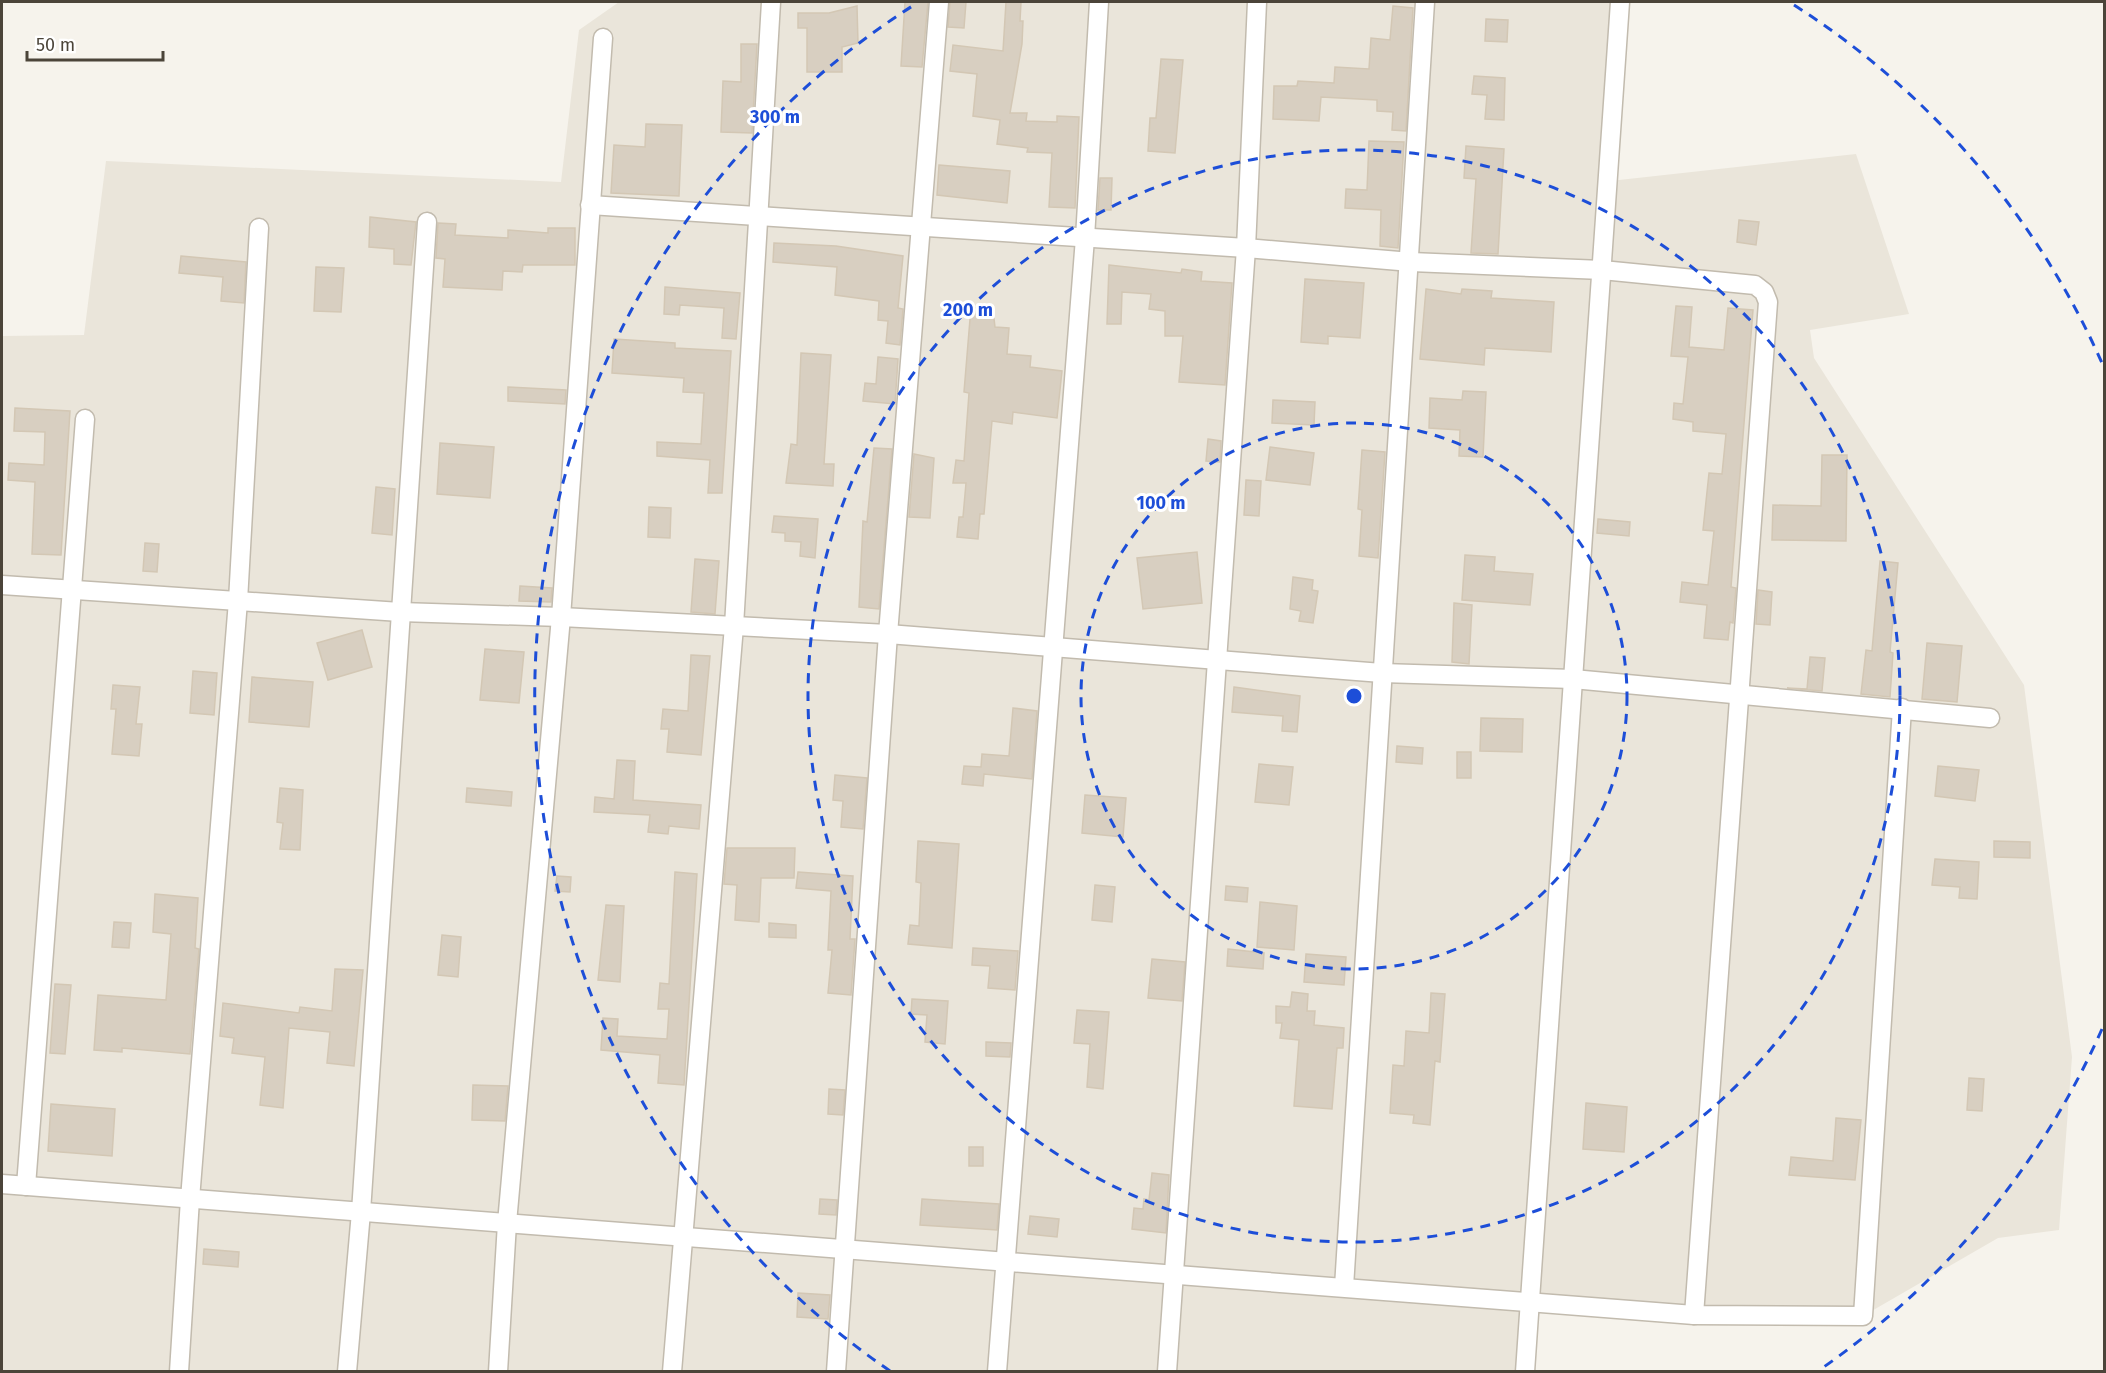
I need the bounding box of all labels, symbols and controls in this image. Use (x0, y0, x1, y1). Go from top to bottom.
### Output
scale bar (27, 24, 164, 62)
text: 50 m (36, 34, 75, 56)
text: 300 m (749, 106, 800, 128)
text: 200 m (943, 299, 993, 321)
text: 100 m (1137, 492, 1185, 514)
centre of rings (1344, 686, 1364, 706)

